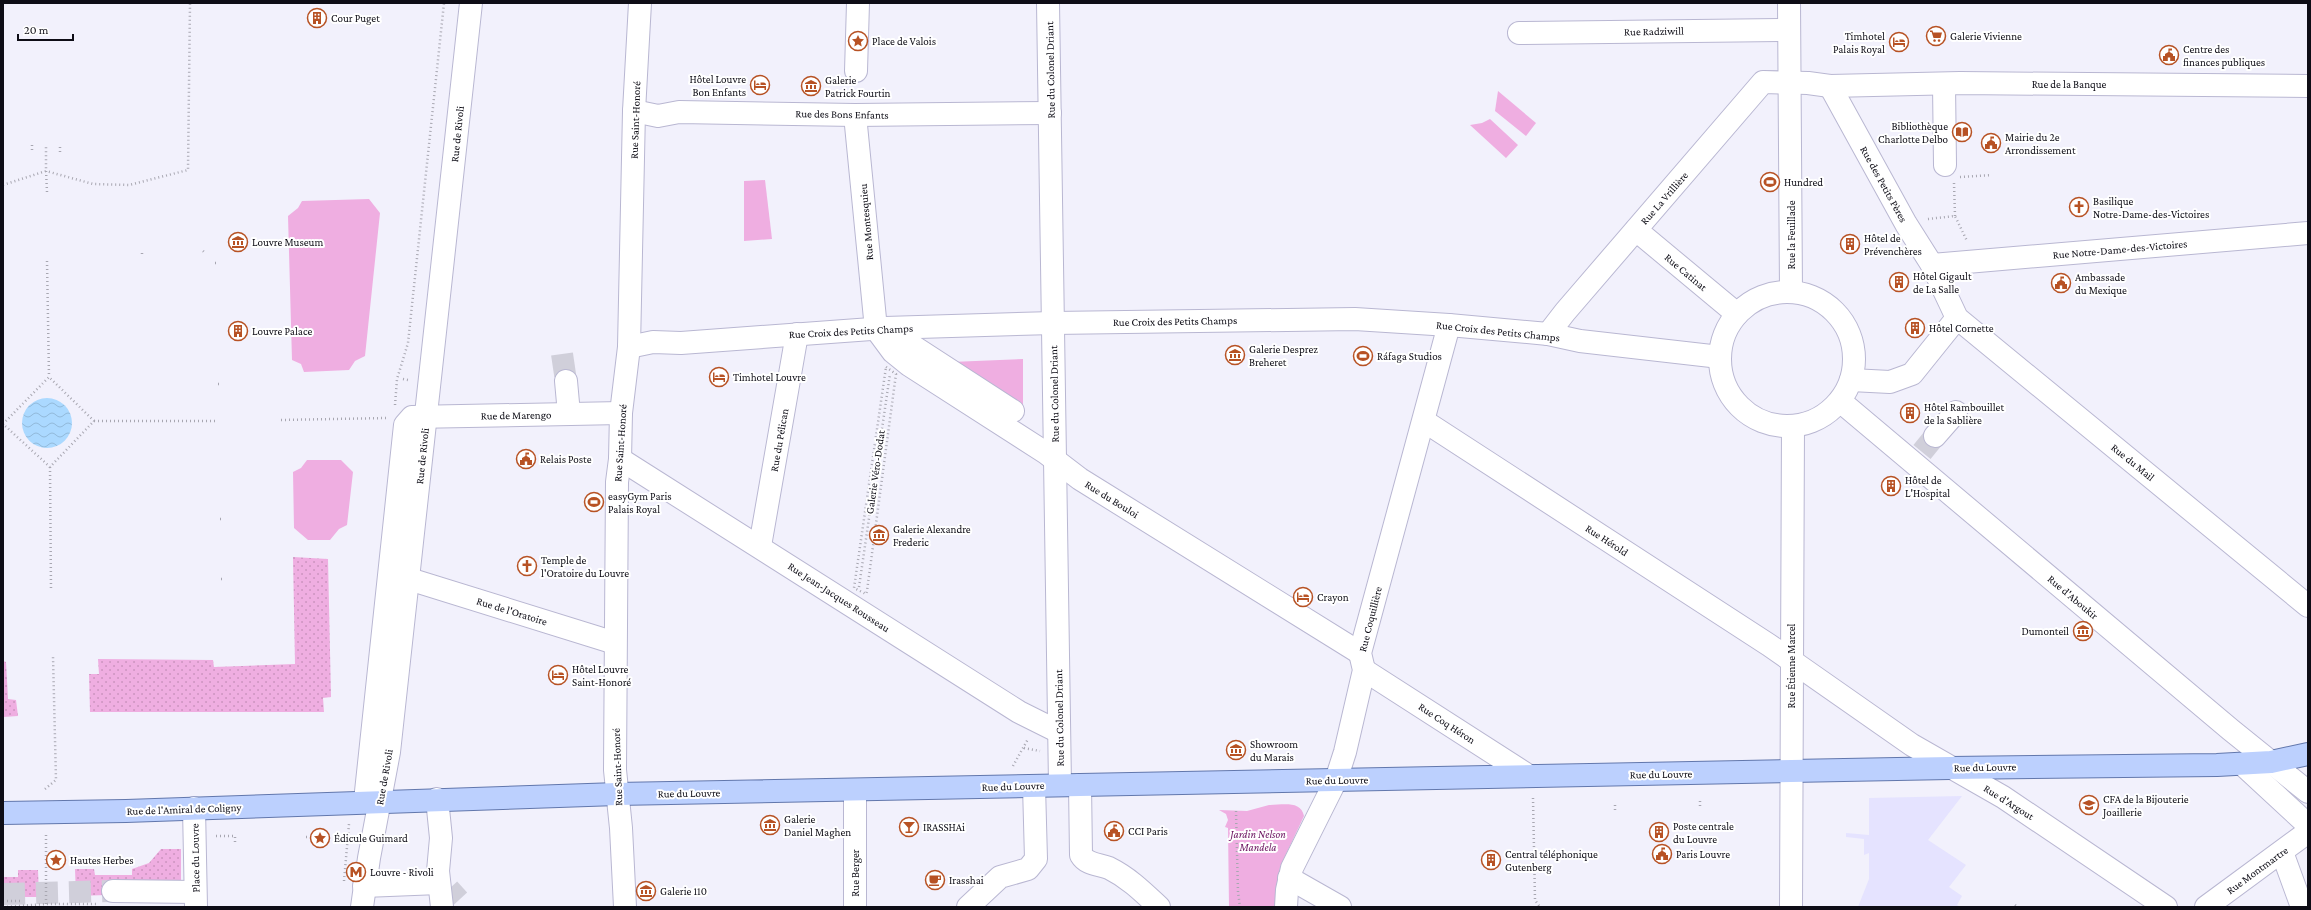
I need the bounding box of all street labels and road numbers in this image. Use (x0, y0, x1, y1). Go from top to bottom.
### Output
street label: Rue du Colonel Driant (1043, 21, 1057, 119)
street label: Rue Radziwill (1624, 24, 1684, 38)
street label: Rue de la Banque (2032, 78, 2107, 91)
street label: Rue Saint-Honoré (628, 81, 642, 159)
street label: Rue de Rivoli (448, 105, 466, 163)
street label: Rue des Bons Enfants (795, 107, 889, 121)
street label: Rue des Petits Pères (1858, 144, 1910, 224)
street label: Rue La Vrillière (1638, 169, 1690, 227)
street label: Rue Montesquieu (857, 183, 876, 261)
street label: Rue la Feuillade (1785, 200, 1797, 269)
street label: Rue Notre-Dame-des-Victoires (2052, 237, 2188, 261)
street label: Rue Catinat (1662, 251, 1710, 293)
street label: Rue Croix des Petits Champs (1113, 314, 1237, 329)
street label: Rue Croix des Petits Champs (1435, 319, 1560, 344)
street label: Rue Croix des Petits Champs (789, 322, 913, 341)
street label: Rue du Colonel Driant (1047, 345, 1061, 443)
street label: Rue Saint-Honoré (611, 404, 629, 482)
street label: Rue du Pélican (768, 407, 790, 472)
street label: Rue de Marengo (481, 408, 552, 423)
street label: Rue de Rivoli (413, 427, 431, 485)
street label: Galerie Véro-Dodat (863, 429, 887, 515)
street label: Rue du Mail (2109, 441, 2157, 483)
street label: Rue du Bouloi (1083, 478, 1141, 520)
street label: Rue Hérold (1583, 522, 1631, 558)
street label: Rue Jean-Jacques Rousseau (785, 560, 892, 635)
street label: Rue d'Aboukir (2045, 572, 2101, 622)
street label: Rue Coquillière (1356, 585, 1385, 653)
street label: Rue de l'Oratoire (475, 595, 549, 628)
street label: Rue Étienne Marcel (1785, 624, 1797, 708)
street label: Rue du Colonel Driant (1052, 669, 1066, 767)
street label: Rue Coq Héron (1416, 700, 1478, 747)
street label: Rue Saint-Honoré (610, 728, 624, 806)
street label: Rue de Rivoli (373, 748, 395, 806)
street label: Rue du Louvre (1954, 760, 2017, 774)
street label: Rue du Louvre (1630, 767, 1693, 781)
street label: Rue du Louvre (1306, 773, 1369, 787)
street label: Rue du Louvre (981, 779, 1045, 793)
street label: Rue d'Argout (1981, 782, 2037, 823)
street label: Rue du Louvre (658, 786, 721, 800)
street label: Rue de l'Amiral de Coligny (126, 801, 243, 818)
street label: Place du Louvre (188, 823, 202, 893)
street label: Rue Montmartre (2224, 844, 2290, 896)
street label: Rue Berger (849, 849, 862, 897)

